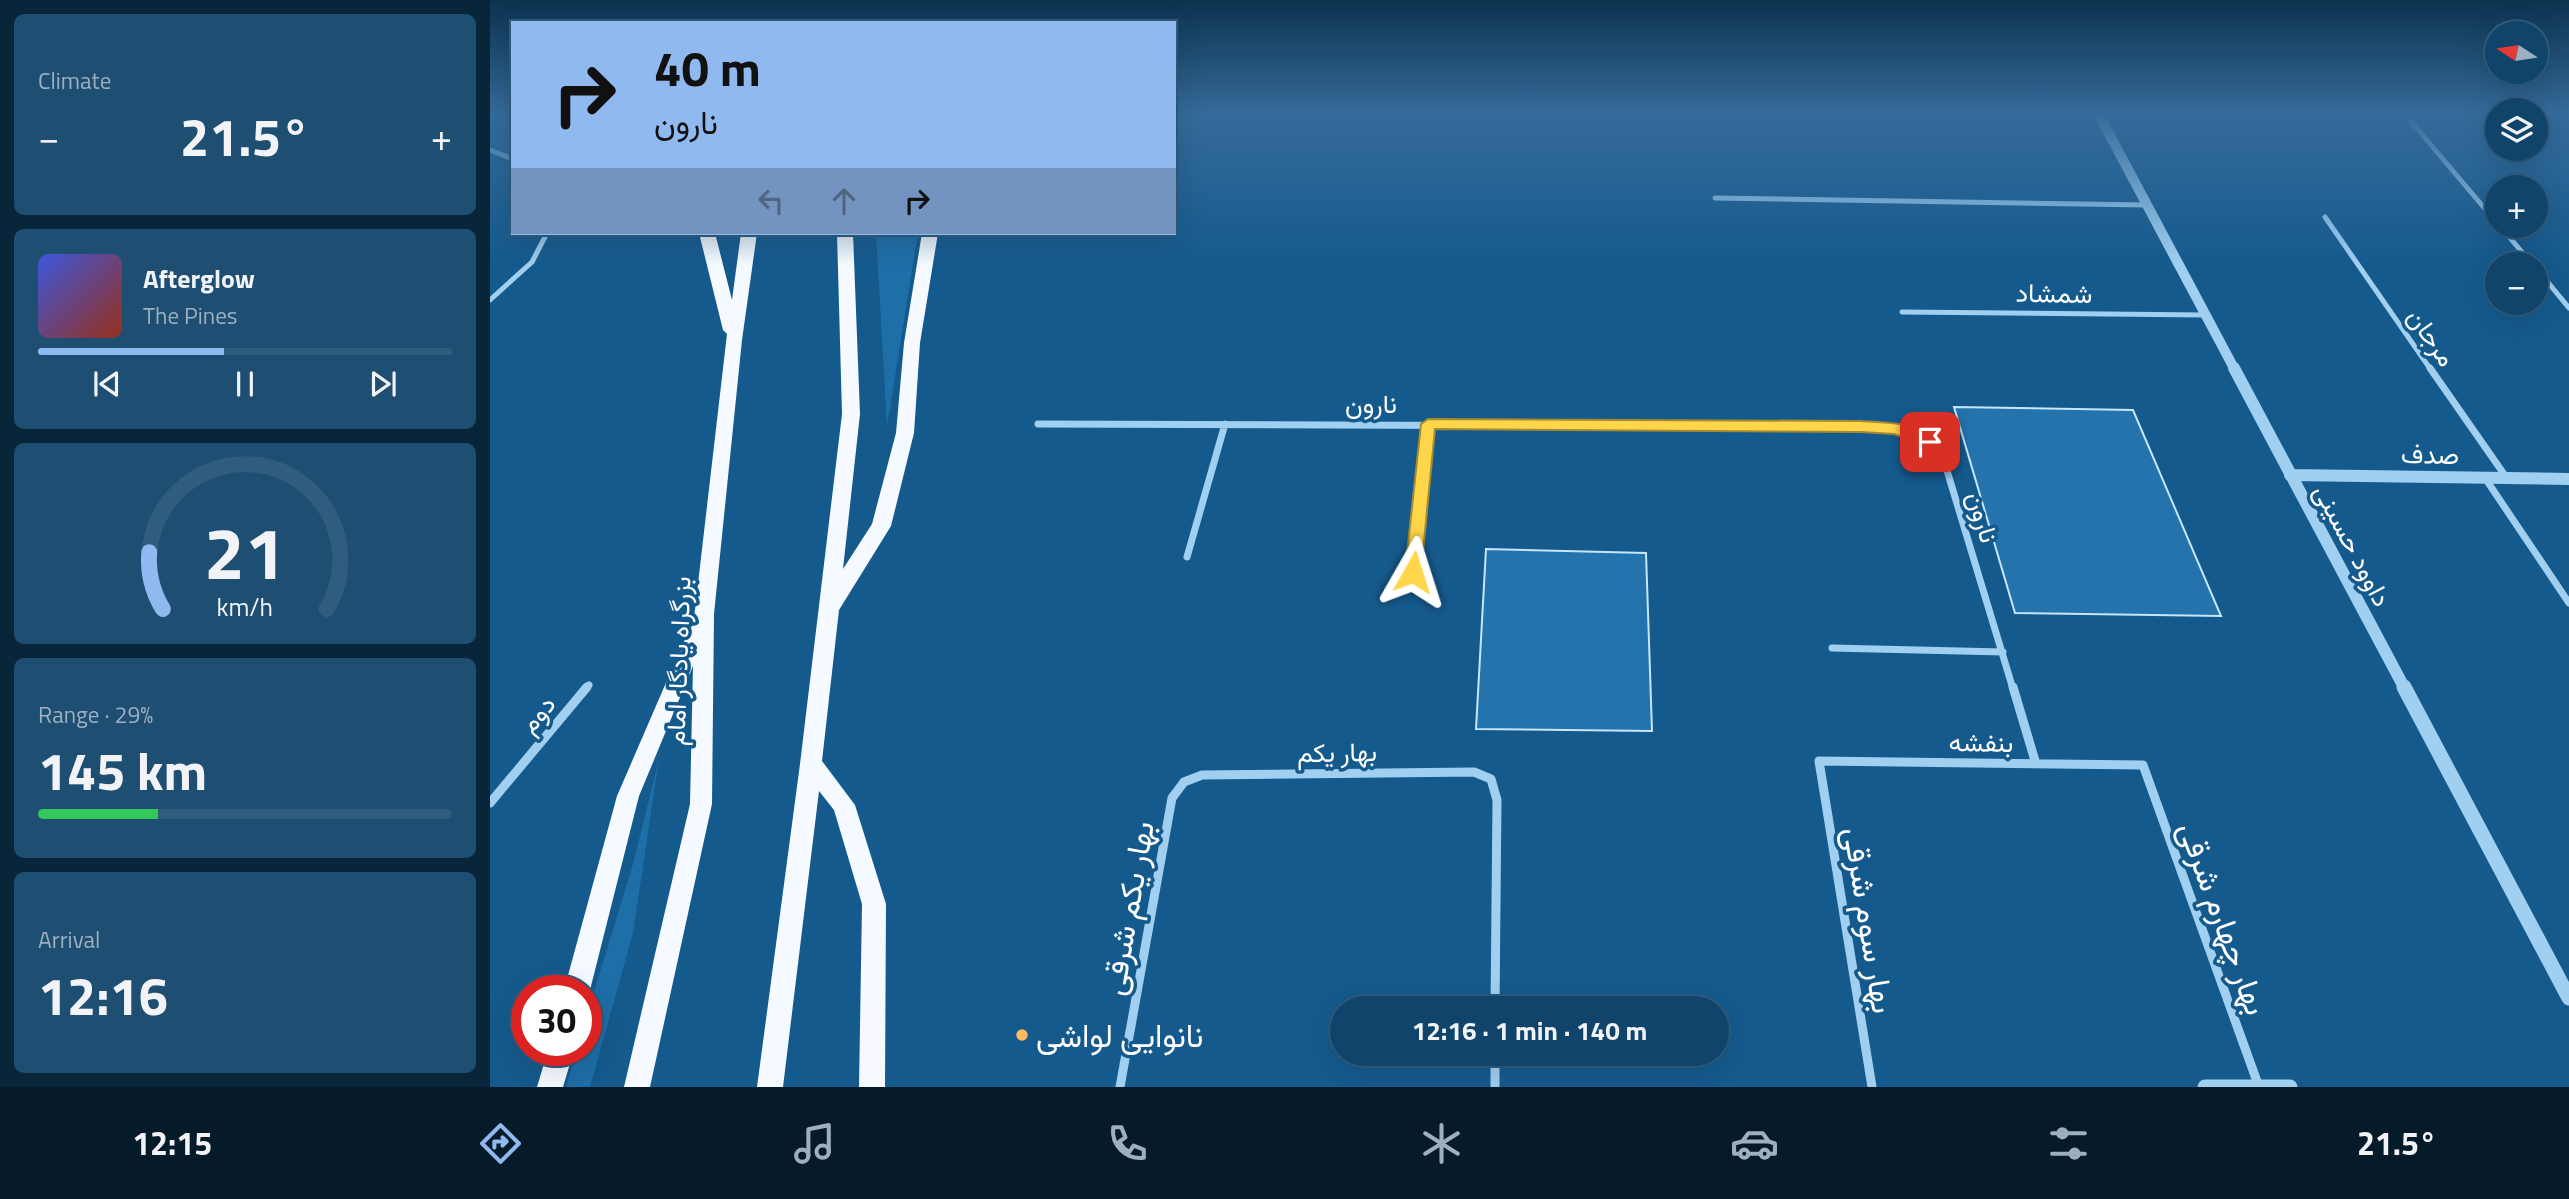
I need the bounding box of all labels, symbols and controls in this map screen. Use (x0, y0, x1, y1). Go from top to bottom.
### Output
north arrow (2485, 21, 2548, 84)
map controls (2485, 21, 2548, 315)
text: 40 m (654, 30, 761, 105)
icon: right (539, 49, 630, 140)
text: Climate (38, 63, 111, 98)
text: 21.5° (180, 97, 310, 176)
text: نارون (654, 98, 718, 146)
button: layers (2485, 98, 2548, 161)
text: − (38, 108, 59, 166)
text: + (431, 108, 452, 166)
button: + (2485, 175, 2548, 238)
icon: left (752, 182, 790, 220)
icon: ahead (825, 182, 863, 220)
icon: right (898, 182, 936, 220)
button: − (2485, 252, 2548, 315)
text: Afterglow (143, 259, 255, 298)
street label: شمشاد (2015, 273, 2093, 313)
text: The Pines (143, 298, 237, 333)
street label: مرجان (2398, 300, 2466, 374)
icon: previous (88, 365, 126, 403)
icon: pause (226, 365, 264, 403)
icon: next (364, 365, 402, 403)
street label: نارون (1345, 384, 1397, 423)
pin (1900, 412, 1960, 472)
icon: arrive (1911, 423, 1949, 461)
street label: صدف (2401, 434, 2459, 474)
street label: داوود حسینی (2304, 477, 2402, 613)
street label: نارون (1957, 486, 2009, 548)
text: 21 (204, 498, 286, 608)
position arrow (1376, 535, 1450, 609)
street label: بزرگراه یادگار امام (656, 576, 700, 746)
text: km/h (217, 588, 273, 626)
street label: دوم (509, 686, 565, 742)
text: Range · 29% (38, 697, 153, 732)
street label: بنفشه (1948, 722, 2014, 762)
text: 145 km (38, 731, 207, 810)
street label: بهار یکم (1297, 732, 1377, 772)
street label: بهار چهارم شرقی (2167, 814, 2281, 1022)
street label: بهار یکم شرقی (1088, 817, 1166, 999)
street label: بهار سوم شرقی (1832, 823, 1908, 1017)
text: Arrival (38, 922, 100, 957)
text: 12:16 (38, 956, 168, 1035)
speed limit sign: 30 (511, 975, 602, 1066)
place label: نانوایی لواشی (1036, 1011, 1203, 1059)
text: 12:16 · 1 min · 140 m (1412, 1011, 1647, 1050)
marker: نانوایی لواشی (1014, 1027, 1030, 1043)
text: 12:15 (132, 1119, 212, 1167)
icon: directions (476, 1119, 525, 1168)
icon: music (790, 1119, 839, 1168)
icon: phone (1103, 1119, 1152, 1168)
icon: climate (1417, 1119, 1466, 1168)
icon: car (1730, 1119, 1779, 1168)
icon: filters (2044, 1119, 2093, 1168)
text: 21.5° (2357, 1119, 2437, 1167)

